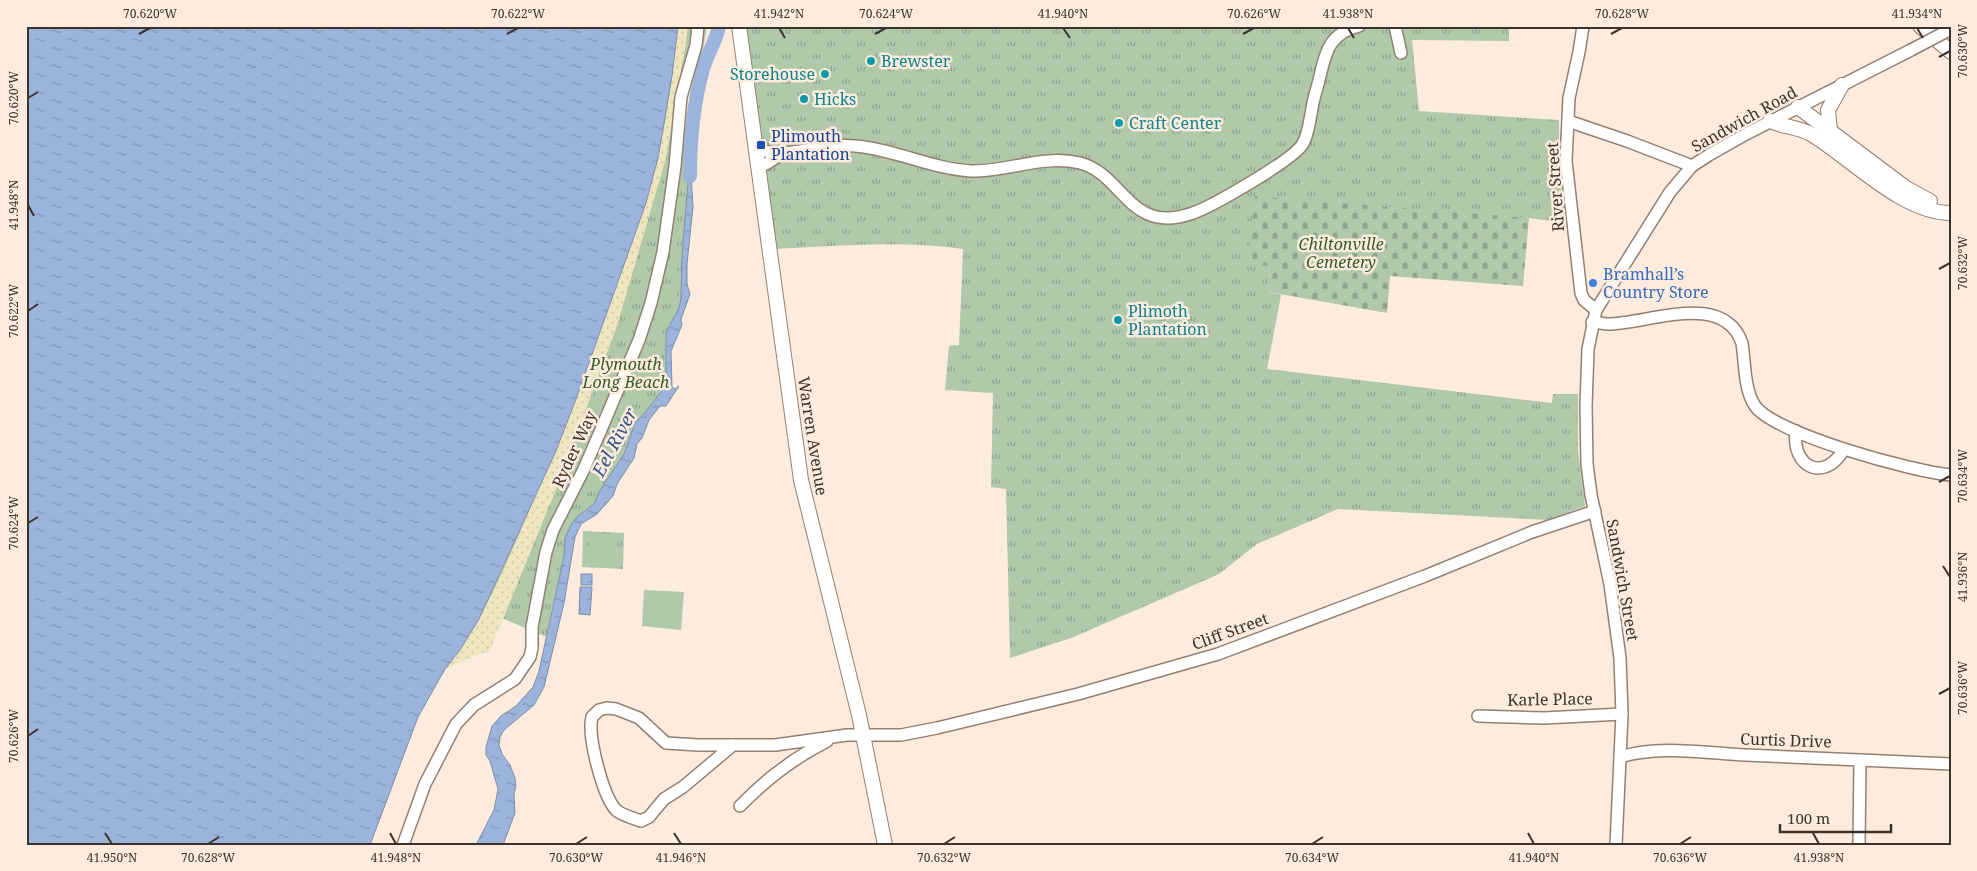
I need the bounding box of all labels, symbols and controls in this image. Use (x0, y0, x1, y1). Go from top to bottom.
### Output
text: 70.620°W (123, 5, 177, 22)
text: 70.622°W (491, 5, 545, 22)
text: 41.942°N (754, 5, 804, 22)
text: 70.624°W (859, 5, 913, 22)
text: 41.940°N (1038, 5, 1088, 22)
text: 70.626°W (1227, 5, 1281, 22)
text: 41.938°N (1323, 5, 1373, 22)
text: 70.628°W (1595, 5, 1649, 22)
text: 41.934°N (1892, 5, 1942, 22)
text: 70.630°W (1954, 24, 1971, 78)
place label: Brewster (881, 50, 951, 72)
marker: Brewster (865, 55, 877, 67)
place label: Storehouse (730, 63, 815, 85)
marker: Storehouse (819, 68, 831, 80)
text: 70.620°W (5, 71, 22, 125)
street label: Sandwich Road (1687, 81, 1801, 157)
place label: Hicks (814, 88, 856, 110)
marker: Hicks (798, 93, 810, 105)
place label: Craft Center (1129, 112, 1222, 134)
marker: Craft Center (1113, 117, 1125, 129)
place label: Plimouth Plantation (771, 125, 850, 165)
marker: Plimouth Plantation (755, 139, 767, 151)
street label: River Street (1541, 141, 1569, 233)
text: 41.948°N (5, 180, 22, 230)
park label: Chiltonville Cemetery (1298, 233, 1384, 273)
text: 70.632°W (1954, 236, 1971, 290)
place label: Bramhall’s Country Store (1603, 263, 1709, 303)
marker: Bramhall’s Country Store (1587, 277, 1599, 289)
text: 70.622°W (5, 284, 22, 338)
place label: Plimoth Plantation (1128, 300, 1207, 340)
marker: Plimoth Plantation (1112, 314, 1124, 326)
park label: Plymouth Long Beach (582, 353, 670, 393)
street label: Warren Avenue (793, 375, 833, 497)
water label: Eel River (585, 403, 642, 481)
street label: Ryder Way (547, 406, 602, 491)
text: 70.634°W (1954, 449, 1971, 503)
text: 70.624°W (5, 496, 22, 550)
street label: Sandwich Street (1601, 517, 1645, 643)
text: 41.936°N (1954, 552, 1971, 602)
street label: Cliff Street (1189, 607, 1272, 655)
text: 70.636°W (1954, 661, 1971, 715)
street label: Karle Place (1507, 687, 1593, 711)
text: 70.626°W (5, 709, 22, 763)
street label: Curtis Drive (1740, 727, 1832, 753)
scale bar (1780, 801, 1891, 833)
text: 100 m (1787, 808, 1830, 828)
text: 41.950°N (87, 849, 137, 866)
text: 70.628°W (181, 849, 235, 866)
text: 41.948°N (371, 849, 421, 866)
text: 70.630°W (549, 849, 603, 866)
text: 41.946°N (656, 849, 706, 866)
text: 70.632°W (917, 849, 971, 866)
text: 70.634°W (1285, 849, 1339, 866)
text: 41.940°N (1509, 849, 1559, 866)
text: 70.636°W (1653, 849, 1707, 866)
text: 41.938°N (1794, 849, 1844, 866)

